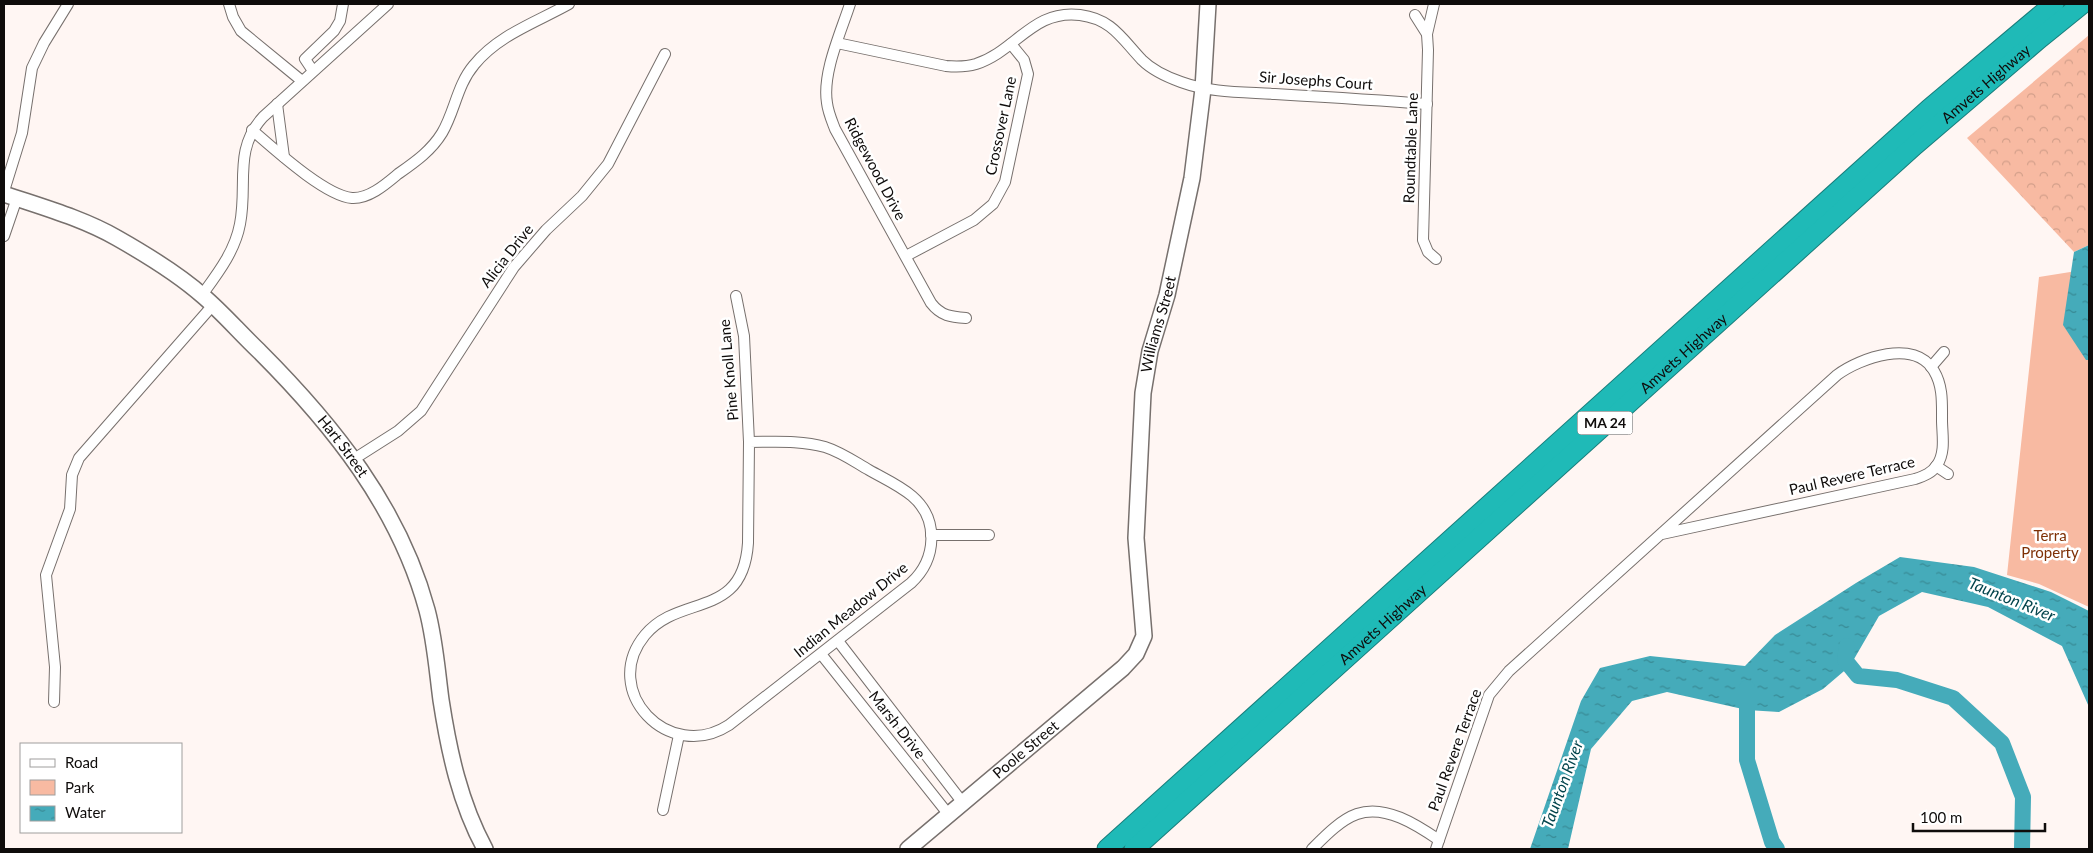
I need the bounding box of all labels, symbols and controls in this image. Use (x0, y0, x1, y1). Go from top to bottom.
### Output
street label: Amvets Highway (1937, 40, 2034, 126)
street label: Sir Josephs Court (1259, 67, 1374, 93)
street label: Crossover Lane (981, 75, 1019, 177)
street label: Roundtable Lane (1399, 92, 1421, 204)
street label: Ridgewood Drive (841, 114, 911, 223)
street label: Alicia Drive (476, 220, 536, 291)
street label: Williams Street (1137, 273, 1179, 374)
street label: Amvets Highway (1636, 309, 1731, 397)
street label: Pine Knoll Lane (715, 318, 741, 422)
street label: Hart Street (314, 411, 373, 481)
road number: MA 24 (1578, 412, 1632, 434)
street label: Paul Revere Terrace (1787, 452, 1917, 498)
park label: Terra Property (2021, 526, 2079, 561)
street label: Indian Meadow Drive (790, 558, 911, 661)
water label: Taunton River (1966, 573, 2059, 625)
street label: Amvets Highway (1335, 580, 1430, 668)
street label: Paul Revere Terrace (1424, 686, 1485, 813)
street label: Marsh Drive (866, 687, 930, 762)
street label: Poole Street (989, 716, 1062, 782)
water label: Taunton River (1537, 737, 1586, 830)
legend (20, 743, 182, 833)
text: Road (65, 753, 98, 771)
text: Park (65, 778, 95, 796)
scale bar (1913, 800, 2046, 832)
text: Water (65, 803, 106, 821)
text: 100 m (1920, 808, 1962, 826)

